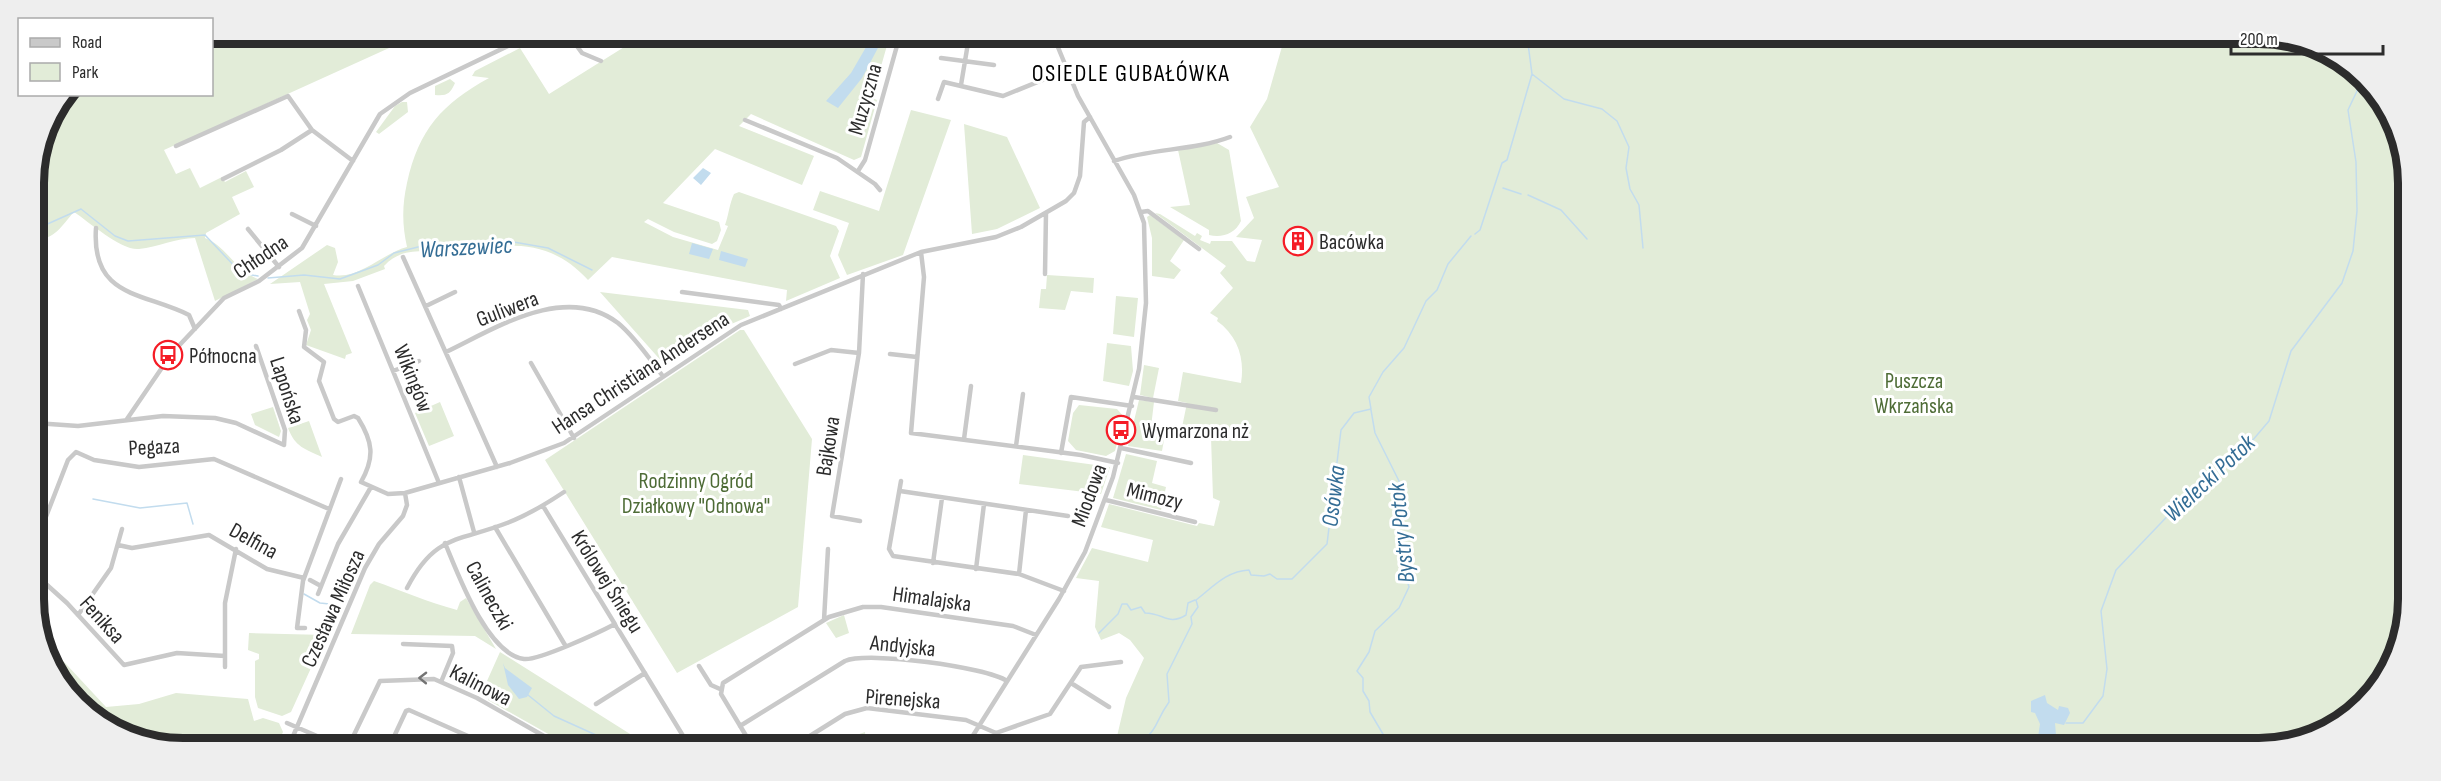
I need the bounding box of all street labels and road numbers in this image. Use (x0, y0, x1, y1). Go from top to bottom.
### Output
street label: Muzyczna (842, 61, 888, 138)
street label: Chłodna (228, 229, 293, 285)
street label: Guliwera (473, 285, 542, 334)
street label: Hansa Christiana Andersena (547, 306, 734, 441)
street label: Wikingów (387, 341, 438, 416)
street label: Lapońska (263, 353, 310, 427)
street label: Bajkowa (810, 415, 846, 478)
street label: Pegaza (128, 433, 180, 462)
street label: Miodowa (1066, 460, 1113, 531)
street label: Mimozy (1124, 476, 1186, 517)
street label: Delfina (224, 517, 282, 566)
street label: Królowej Śniegu (564, 525, 649, 638)
street label: Czesława Miłosza (295, 546, 371, 672)
street label: Calineczki (459, 557, 519, 635)
street label: Himalajska (891, 581, 973, 618)
street label: Feniksa (74, 591, 130, 649)
street label: Andyjska (868, 630, 937, 663)
street label: Kalinowa (445, 658, 516, 712)
street label: Pirenejska (864, 683, 941, 716)

